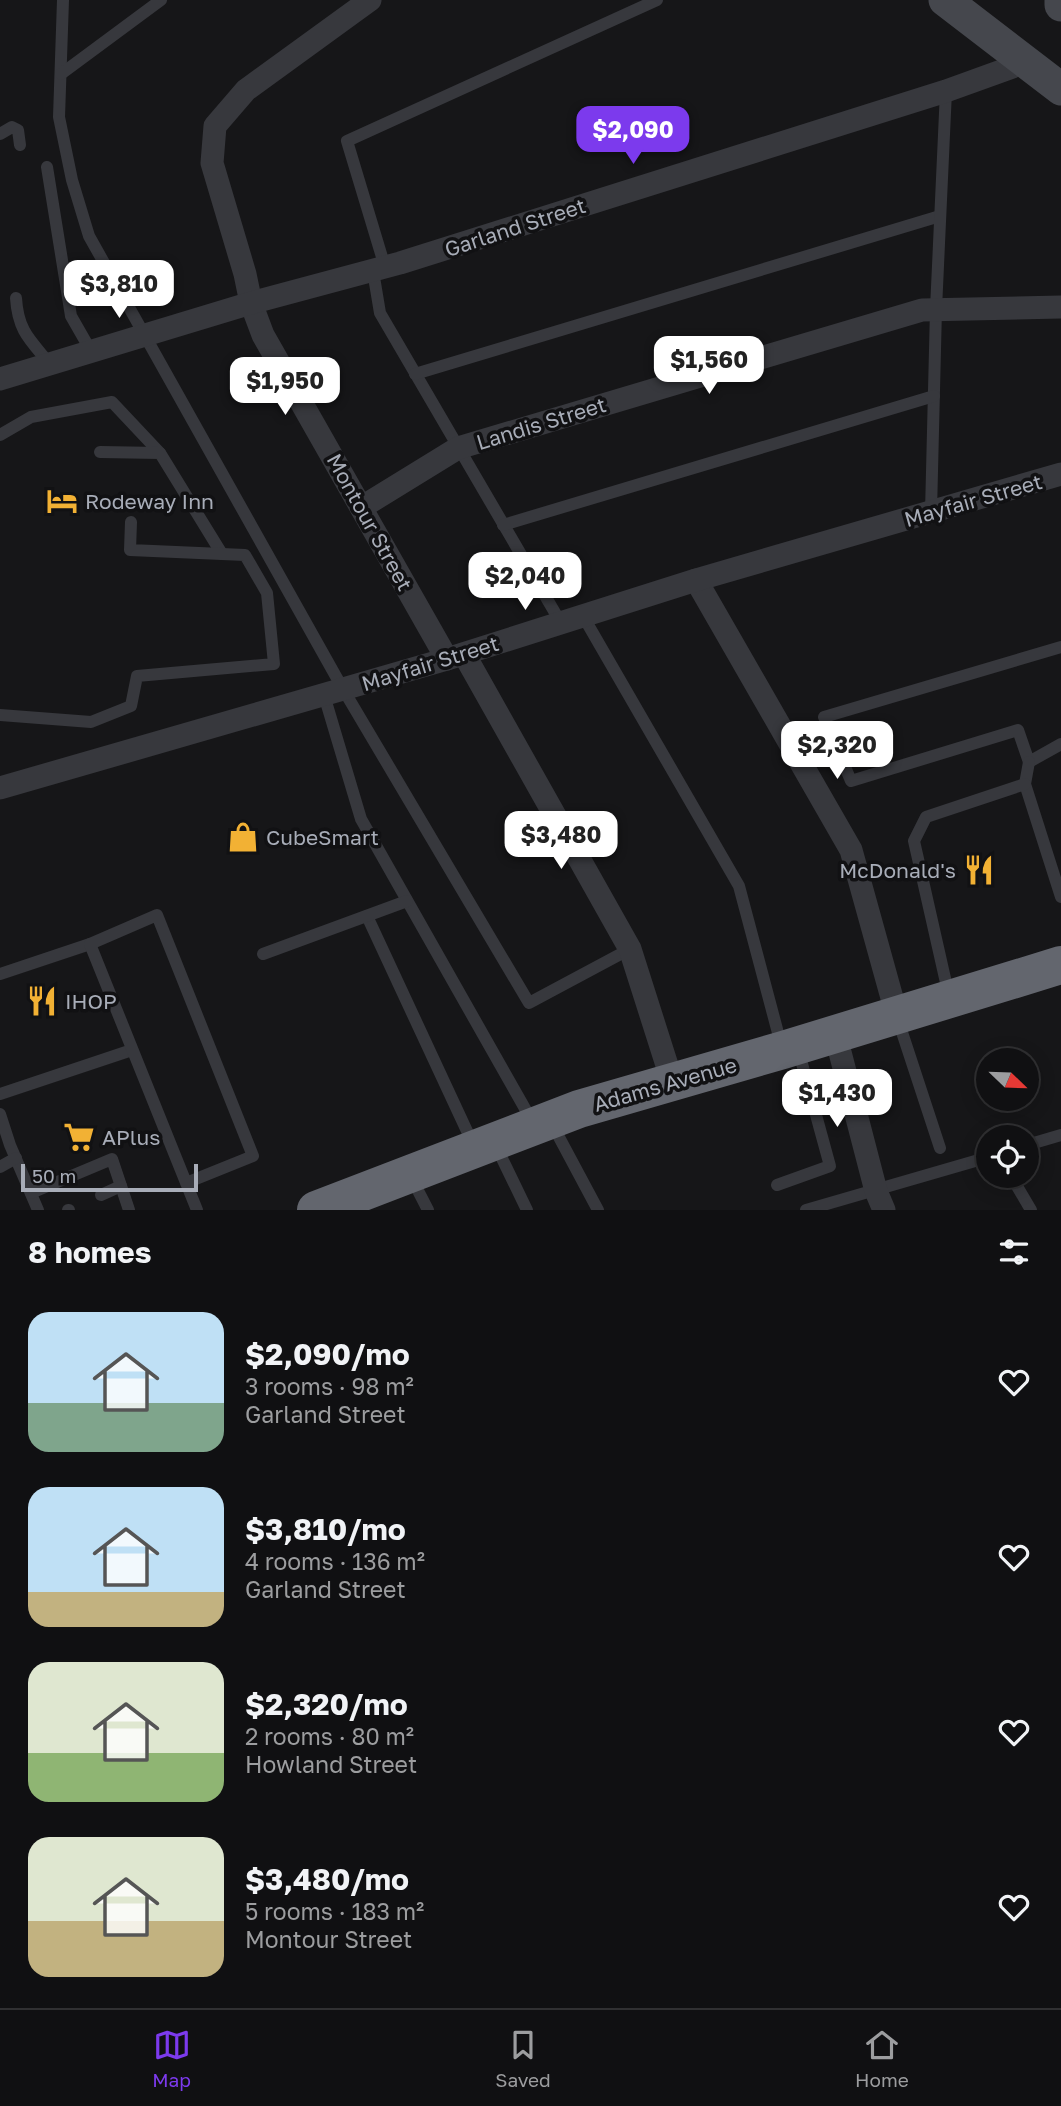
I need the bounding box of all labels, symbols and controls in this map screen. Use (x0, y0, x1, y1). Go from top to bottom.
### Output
pin: $2,090 (576, 106, 690, 166)
text: $2,090 (592, 115, 674, 143)
street label: Garland Street (441, 192, 589, 262)
pin: $3,810 (62, 260, 176, 320)
text: $3,810 (80, 269, 158, 297)
pin: $1,560 (652, 336, 766, 396)
text: $1,560 (670, 345, 748, 373)
pin: $1,950 (228, 358, 342, 417)
text: $1,950 (246, 366, 324, 394)
street label: Landis Street (473, 391, 609, 455)
street label: Montour Street (322, 449, 418, 595)
street label: Mayfair Street (901, 468, 1045, 532)
hotel icon: Rodeway Inn (45, 484, 79, 518)
place label: Rodeway Inn (85, 488, 214, 514)
pin: $2,040 (468, 552, 582, 612)
text: $2,040 (484, 561, 566, 589)
street label: Mayfair Street (358, 630, 502, 696)
pin: $2,320 (780, 722, 894, 781)
text: $2,320 (797, 730, 877, 758)
pin: $3,480 (504, 812, 618, 871)
shop icon: CubeSmart (226, 820, 260, 854)
text: $3,480 (521, 820, 601, 848)
place label: CubeSmart (266, 824, 379, 850)
restaurant icon: McDonald's (962, 853, 996, 887)
place label: McDonald's (839, 857, 956, 883)
restaurant icon: IHOP (25, 984, 59, 1018)
place label: IHOP (65, 988, 117, 1014)
north arrow (976, 1048, 1040, 1111)
map controls (976, 1048, 1039, 1188)
street label: Adams Avenue (590, 1051, 740, 1117)
pin: $1,430 (780, 1070, 894, 1129)
text: $1,430 (798, 1078, 876, 1106)
supermarket icon: APlus (62, 1120, 96, 1154)
place label: APlus (102, 1124, 160, 1150)
button: locate (976, 1125, 1039, 1188)
scale bar (21, 1161, 198, 1193)
text: 50 m (32, 1164, 76, 1187)
icon: filters (995, 1233, 1033, 1271)
text: 8 homes (28, 1234, 152, 1270)
text: $2,090/mo (245, 1336, 410, 1372)
icon: home (84, 1340, 168, 1424)
icon: heart (995, 1363, 1033, 1401)
text: 3 rooms · 98 m² (245, 1372, 414, 1400)
text: Garland Street (245, 1400, 406, 1428)
text: $3,810/mo (245, 1511, 406, 1547)
icon: home (84, 1515, 168, 1599)
icon: heart (995, 1538, 1033, 1576)
text: 4 rooms · 136 m² (245, 1547, 425, 1575)
text: Garland Street (245, 1575, 406, 1603)
text: $2,320/mo (245, 1686, 408, 1722)
icon: home (84, 1690, 168, 1774)
icon: heart (995, 1713, 1033, 1751)
text: 2 rooms · 80 m² (245, 1722, 414, 1750)
text: Howland Street (245, 1750, 417, 1778)
text: $3,480/mo (245, 1861, 409, 1897)
icon: home (84, 1865, 168, 1949)
icon: heart (995, 1888, 1033, 1926)
text: 5 rooms · 183 m² (245, 1897, 424, 1925)
text: Montour Street (245, 1925, 412, 1953)
tab: Map (152, 2026, 191, 2091)
tab: Saved (495, 2026, 551, 2091)
tab: Home (855, 2026, 909, 2091)

